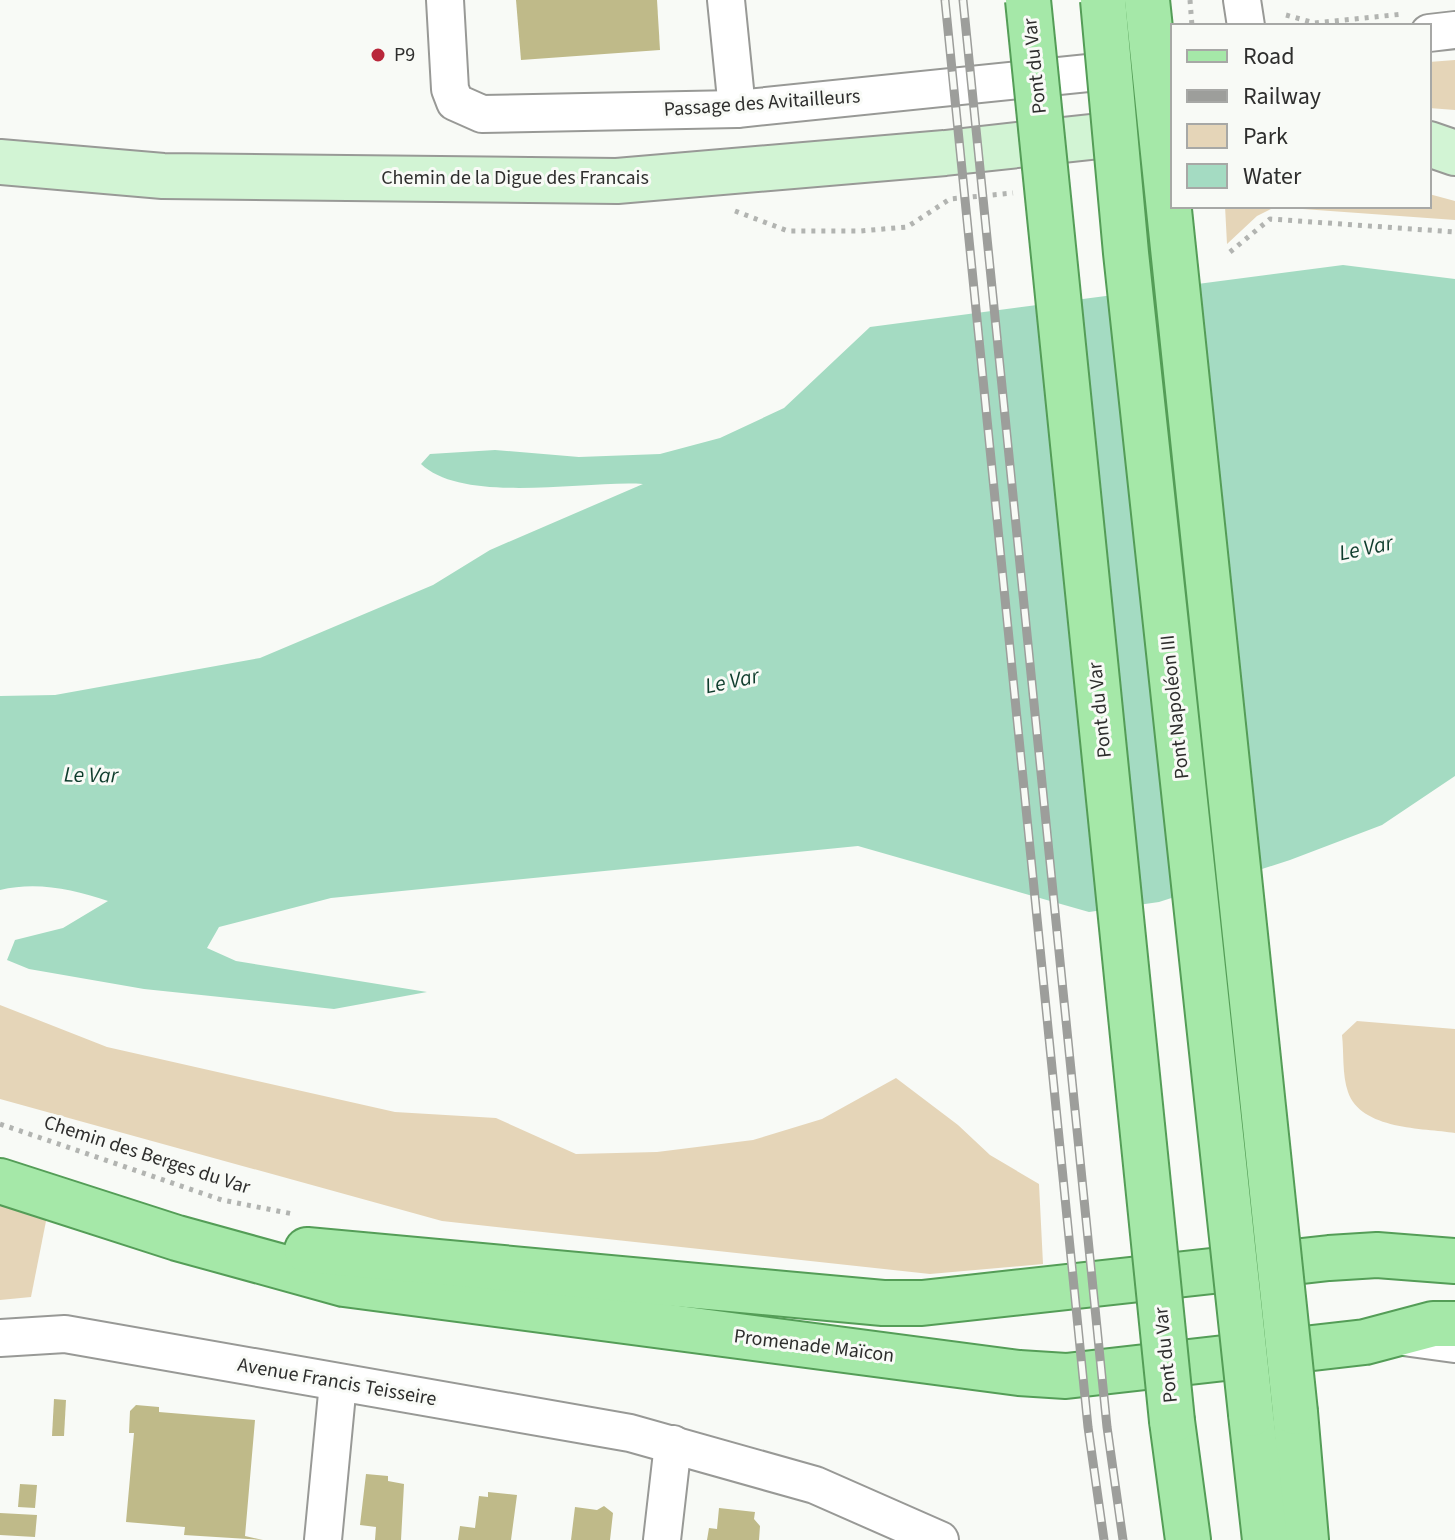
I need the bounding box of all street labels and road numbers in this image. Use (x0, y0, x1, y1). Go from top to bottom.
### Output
street label: Pont du Var (1016, 17, 1054, 115)
street label: Passage des Avitailleurs (663, 82, 861, 124)
street label: Chemin de la Digue des Francais (381, 164, 649, 192)
street label: Pont Napoléon III (1154, 633, 1196, 781)
street label: Pont du Var (1081, 661, 1119, 759)
street label: Chemin des Berges du Var (40, 1108, 254, 1202)
street label: Pont du Var (1147, 1306, 1185, 1404)
street label: Promenade Maïcon (732, 1322, 896, 1370)
street label: Avenue Francis Teisseire (235, 1351, 439, 1413)

